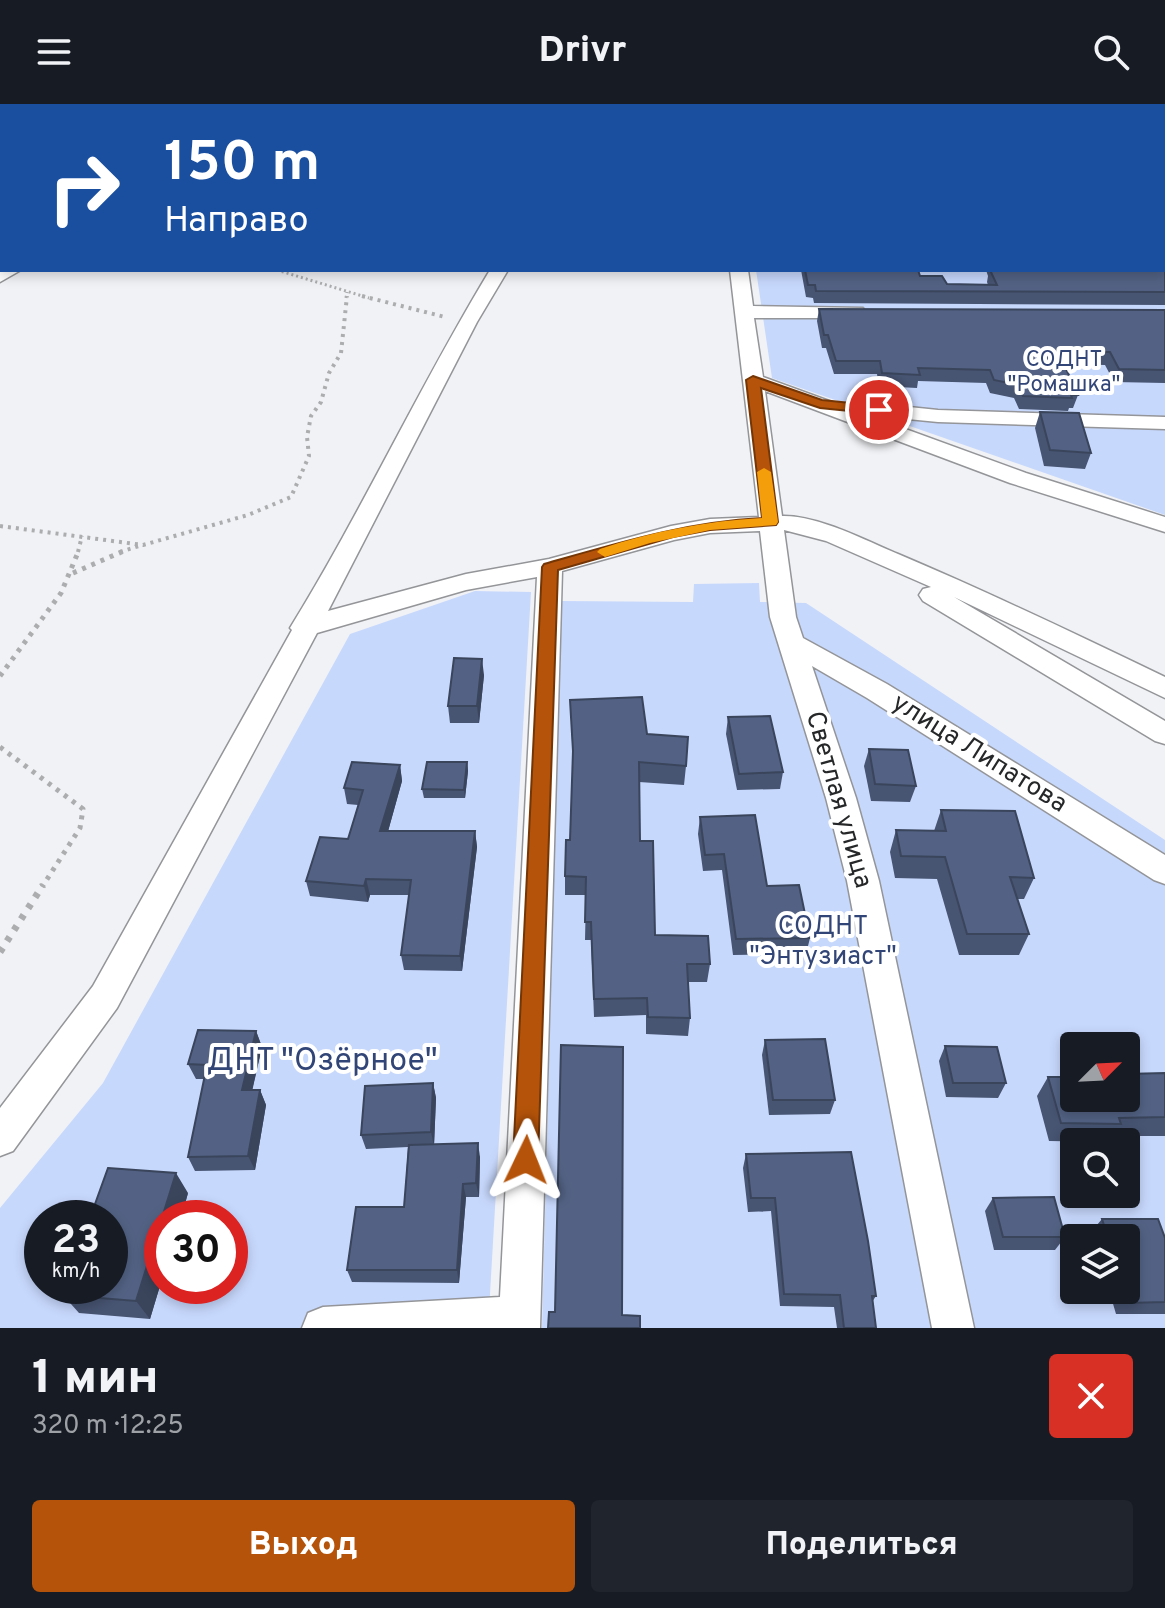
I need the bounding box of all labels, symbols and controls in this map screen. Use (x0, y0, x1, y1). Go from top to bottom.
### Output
text: Drivr (539, 29, 626, 75)
icon: menu (32, 30, 76, 74)
icon: search (1089, 30, 1133, 74)
text: 150 m (164, 130, 320, 200)
icon: right (32, 136, 136, 240)
text: Направо (164, 199, 309, 245)
park label: СОДНТ "Ромашка" (1008, 347, 1120, 399)
pin (845, 376, 913, 444)
icon: arrive (857, 388, 901, 432)
street label: улица Липатова (885, 687, 1073, 821)
street label: Светлая улица (797, 708, 879, 892)
park label: СОДНТ "Энтузиаст" (749, 911, 897, 974)
north arrow (1060, 1032, 1140, 1112)
map controls (1060, 1032, 1140, 1304)
park label: ДНТ "Озёрное" (206, 1042, 438, 1082)
position arrow (484, 1118, 568, 1202)
button: search (1060, 1128, 1140, 1208)
speed limit sign: 30 (144, 1200, 248, 1304)
text: 23 (52, 1217, 100, 1267)
button: layers (1060, 1224, 1140, 1304)
text: km/h (52, 1259, 100, 1285)
text: 1 мин (32, 1350, 159, 1410)
button: close (1049, 1354, 1133, 1438)
text: 320 m · 12:25 (32, 1410, 184, 1443)
button: Выход (32, 1500, 575, 1592)
button: Поделиться (591, 1500, 1133, 1592)

